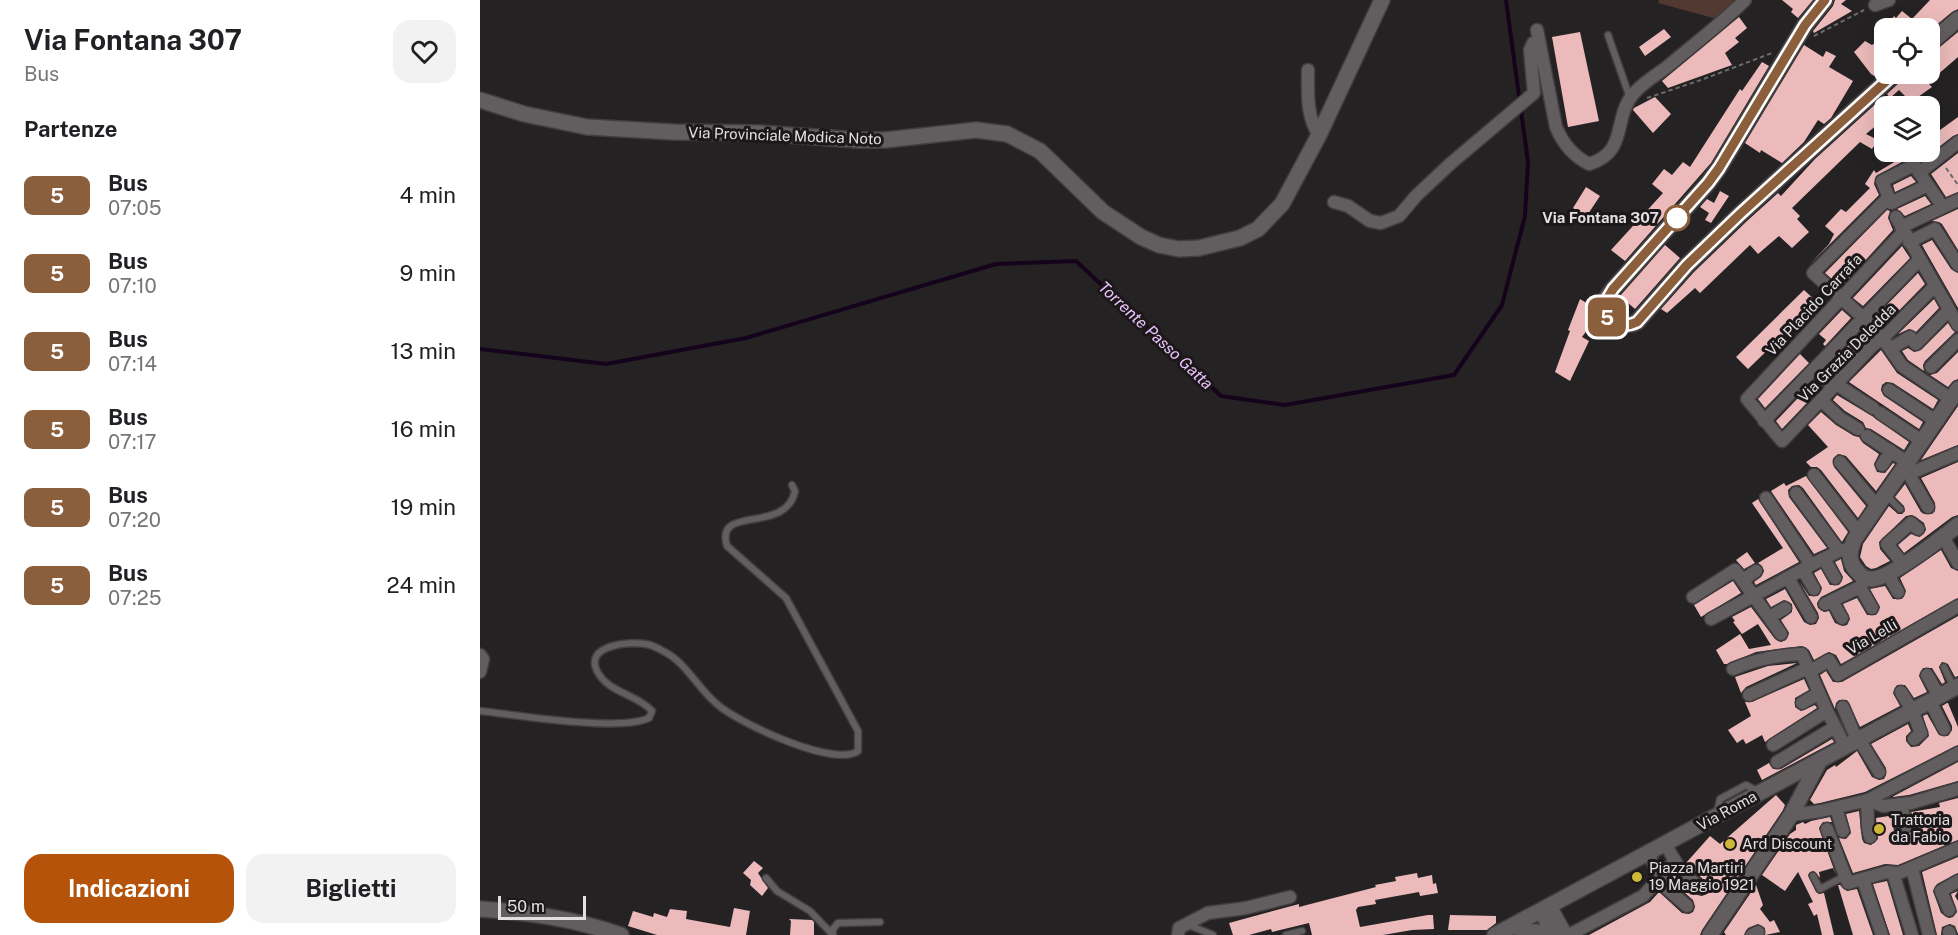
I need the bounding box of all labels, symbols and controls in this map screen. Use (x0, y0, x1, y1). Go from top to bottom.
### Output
map controls (1874, 18, 1940, 162)
button: locate (1874, 18, 1940, 84)
button: heart (393, 20, 456, 83)
text: Via Fontana 307 (24, 23, 242, 56)
text: Bus (24, 62, 59, 86)
button: layers (1874, 96, 1940, 162)
text: Partenze (24, 116, 117, 142)
street label: Via Provinciale Modica Noto (688, 124, 882, 147)
text: Bus (108, 170, 148, 196)
text: 4 min (400, 182, 456, 208)
text: 5 (50, 183, 64, 208)
text: 07:05 (108, 196, 161, 220)
marker: Via Fontana 307 (1664, 205, 1690, 231)
place label: Via Fontana 307 (1542, 209, 1659, 226)
text: Bus (108, 248, 148, 274)
street label: Via Placido Carrafa (1762, 250, 1865, 359)
text: 9 min (400, 260, 456, 286)
text: 5 (50, 261, 64, 286)
text: 07:10 (108, 274, 157, 298)
water label: Torrente Passo Gatta (1095, 277, 1217, 393)
line badge: 5 (1588, 298, 1626, 336)
street label: Via Grazia Deledda (1794, 300, 1899, 405)
text: 5 (1600, 305, 1614, 330)
text: Bus (108, 326, 148, 352)
text: 13 min (391, 338, 456, 364)
text: 5 (50, 339, 64, 364)
text: 07:14 (108, 352, 157, 376)
text: Bus (108, 404, 148, 430)
text: 16 min (391, 416, 456, 442)
text: 5 (50, 417, 64, 442)
text: 07:17 (108, 430, 157, 454)
text: Bus (108, 482, 148, 508)
text: 19 min (391, 494, 456, 520)
text: 5 (50, 495, 64, 520)
text: 07:20 (108, 508, 161, 532)
text: Bus (108, 560, 148, 586)
text: 24 min (386, 572, 456, 598)
text: 5 (50, 573, 64, 598)
text: 07:25 (108, 586, 162, 610)
street label: Via Lelli (1844, 615, 1900, 658)
street label: Via Roma (1694, 787, 1759, 834)
place label: Trattoria da Fabio (1891, 811, 1950, 845)
marker: Trattoria da Fabio (1872, 822, 1886, 836)
place label: Ard Discount (1742, 835, 1832, 852)
marker: Ard Discount (1723, 837, 1737, 851)
button: Indicazioni (24, 854, 234, 923)
button: Biglietti (246, 854, 456, 923)
place label: Piazza Martiri 19 Maggio 1921 (1649, 859, 1754, 893)
marker: Piazza Martiri 19 Maggio 1921 (1630, 870, 1644, 884)
scale bar (498, 893, 586, 920)
text: 50 m (507, 897, 545, 916)

